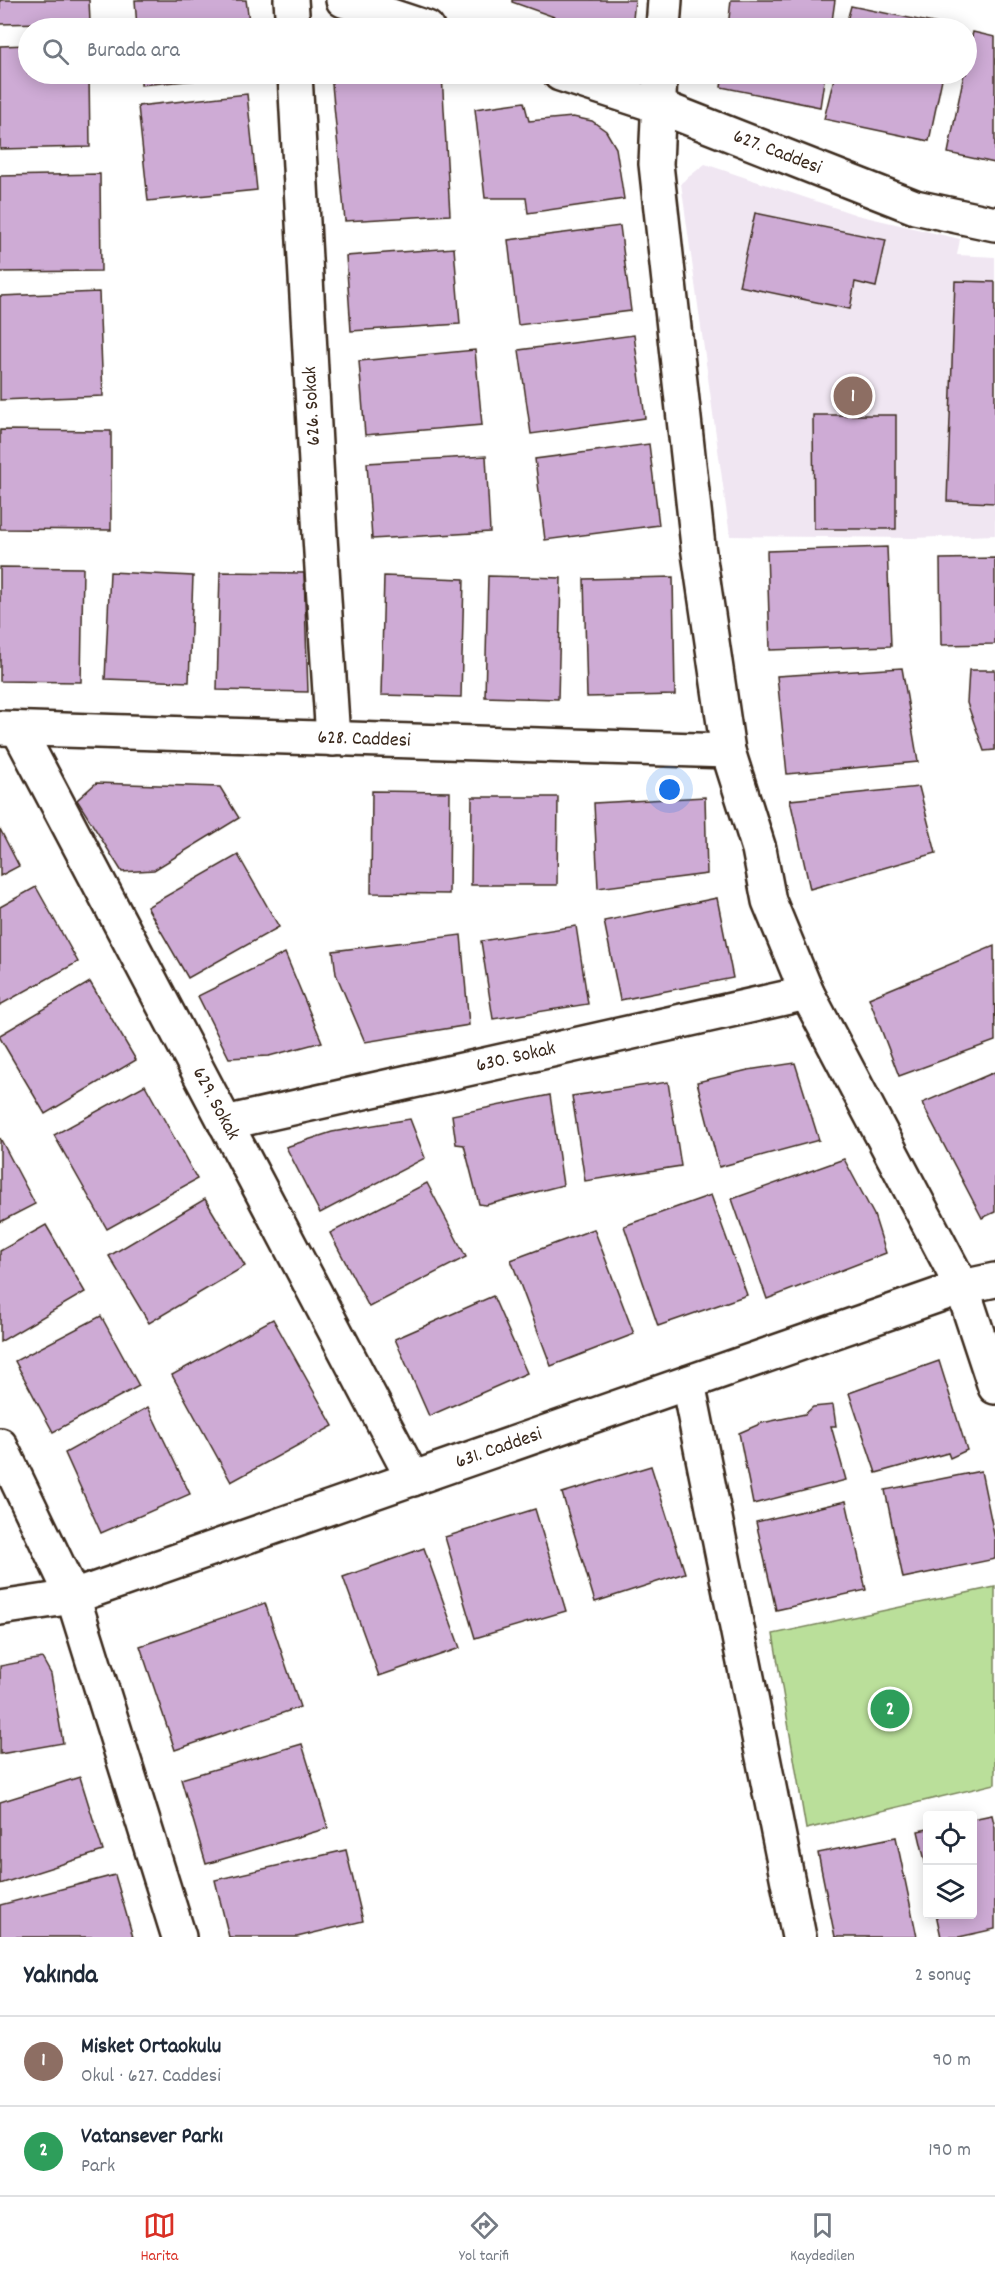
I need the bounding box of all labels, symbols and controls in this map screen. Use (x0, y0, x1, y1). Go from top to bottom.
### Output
search box (18, 18, 977, 84)
icon: search (39, 35, 72, 68)
text: Burada ara (87, 36, 180, 67)
street label: 627. Caddesi (729, 123, 826, 183)
street label: 626. Sokak (297, 365, 329, 447)
pin: 1 (834, 374, 872, 418)
street label: 628. Caddesi (317, 724, 411, 756)
your location (655, 775, 684, 804)
street label: 630. Sokak (473, 1035, 559, 1081)
street label: 629. Sokak (184, 1063, 246, 1145)
street label: 631. Caddesi (452, 1421, 546, 1477)
pin: 2 (870, 1686, 910, 1732)
map controls (923, 1811, 977, 1919)
button: locate (923, 1811, 977, 1865)
button: layers (923, 1865, 977, 1919)
text: Yakında (24, 1958, 98, 1995)
text: 2 sonuç (914, 1962, 971, 1990)
text: Misket Ortaokulu (81, 2032, 221, 2063)
text: 1 (41, 2047, 46, 2075)
text: 90 m (933, 2047, 971, 2075)
text: Okul · 627. Caddesi (81, 2063, 221, 2091)
text: Vatansever Parkı (81, 2122, 223, 2153)
text: 2 (39, 2137, 48, 2165)
text: 190 m (928, 2137, 971, 2165)
text: Park (81, 2153, 115, 2181)
tab: Harita (140, 2209, 178, 2268)
tab: Yol tarifi (459, 2209, 509, 2268)
tab: Kaydedilen (790, 2209, 855, 2268)

